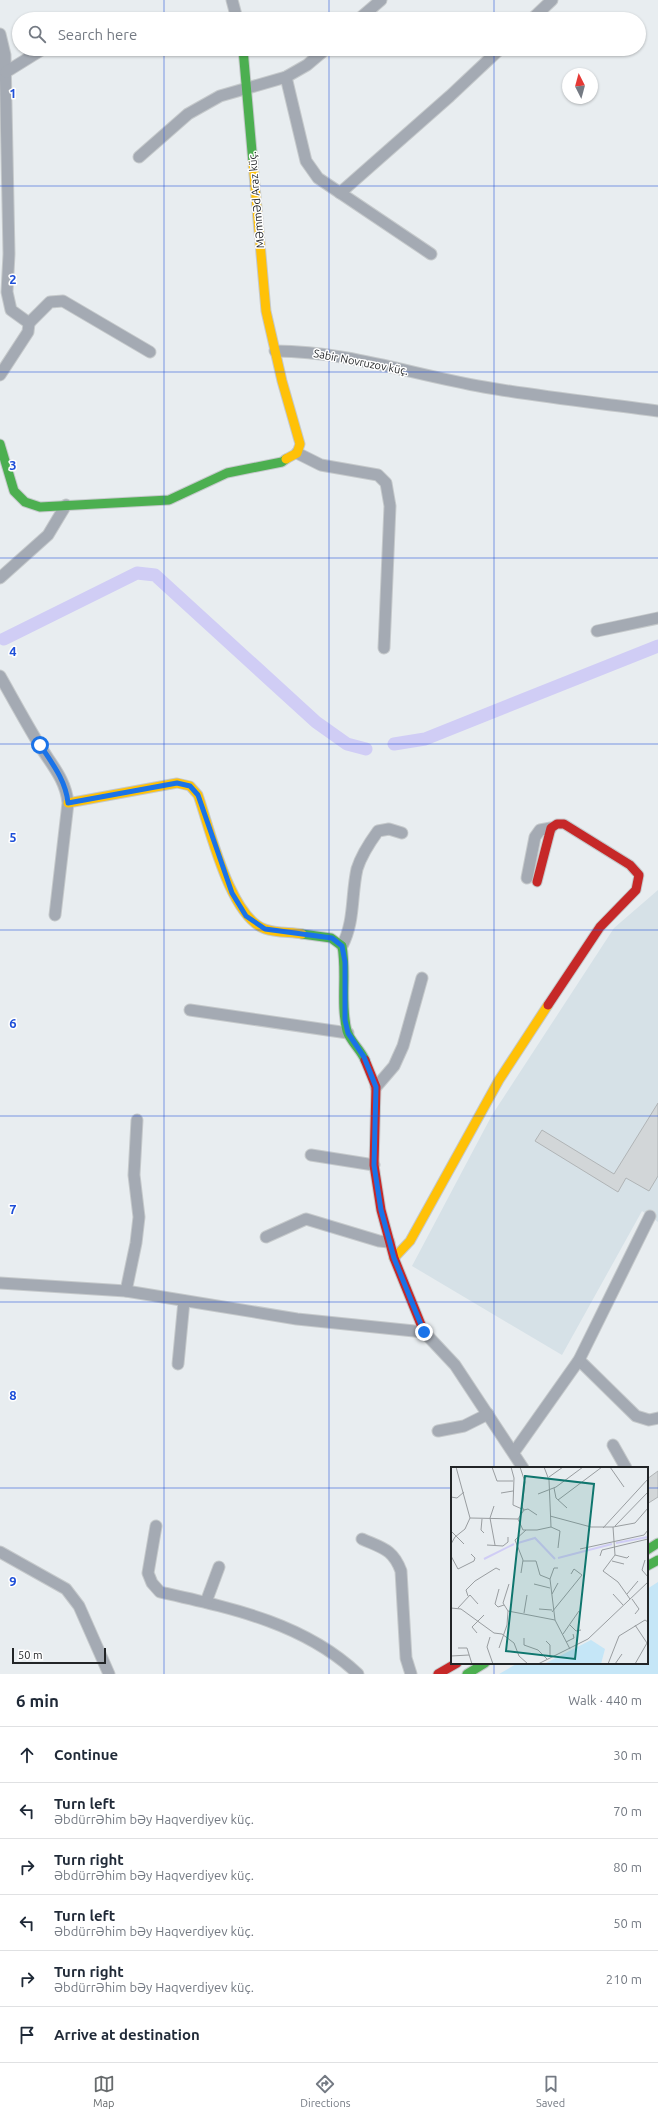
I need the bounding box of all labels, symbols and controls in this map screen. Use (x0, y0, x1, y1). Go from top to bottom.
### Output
search box (12, 12, 646, 56)
icon: search (26, 23, 48, 45)
text: Search here (58, 26, 137, 43)
north arrow (562, 68, 598, 104)
text: 1 (9, 86, 17, 100)
street label: Məmməd Araz küç. (246, 151, 266, 249)
text: 2 (9, 272, 17, 286)
street label: Sabir Novruzov küç. (313, 347, 409, 377)
text: 3 (9, 458, 17, 472)
text: 4 (9, 644, 17, 658)
route start (31, 736, 49, 754)
text: 5 (9, 830, 17, 844)
text: 6 (9, 1016, 17, 1030)
text: 7 (9, 1202, 17, 1216)
route end (415, 1323, 433, 1341)
text: 8 (9, 1388, 17, 1402)
inset map (451, 1467, 648, 1664)
text: 9 (9, 1574, 17, 1588)
scale bar (12, 1646, 106, 1665)
text: 50 m (18, 1649, 42, 1661)
text: 6 min (16, 1691, 59, 1710)
text: Walk · 440 m (568, 1693, 642, 1707)
icon: ahead (16, 1744, 38, 1766)
text: Continue (54, 1746, 118, 1763)
text: 30 m (613, 1748, 642, 1762)
text: Turn left (54, 1795, 115, 1812)
icon: left (16, 1800, 38, 1822)
text: 70 m (613, 1804, 642, 1818)
text: Əbdürrəhim bəy Haqverdiyev küç. (54, 1812, 254, 1826)
text: Turn right (54, 1851, 124, 1868)
icon: right (16, 1856, 38, 1878)
text: 80 m (613, 1860, 642, 1874)
text: Əbdürrəhim bəy Haqverdiyev küç. (54, 1868, 254, 1882)
text: Turn left (54, 1907, 115, 1924)
icon: left (16, 1912, 38, 1934)
text: 50 m (613, 1916, 642, 1930)
text: Əbdürrəhim bəy Haqverdiyev küç. (54, 1924, 254, 1938)
text: Turn right (54, 1963, 124, 1980)
icon: right (16, 1968, 38, 1990)
text: 210 m (606, 1972, 642, 1986)
text: Əbdürrəhim bəy Haqverdiyev küç. (54, 1980, 254, 1994)
icon: arrive (16, 2024, 38, 2046)
text: Arrive at destination (54, 2026, 200, 2043)
tab: Map (93, 2073, 115, 2109)
tab: Directions (300, 2073, 350, 2109)
tab: Saved (536, 2073, 565, 2109)

